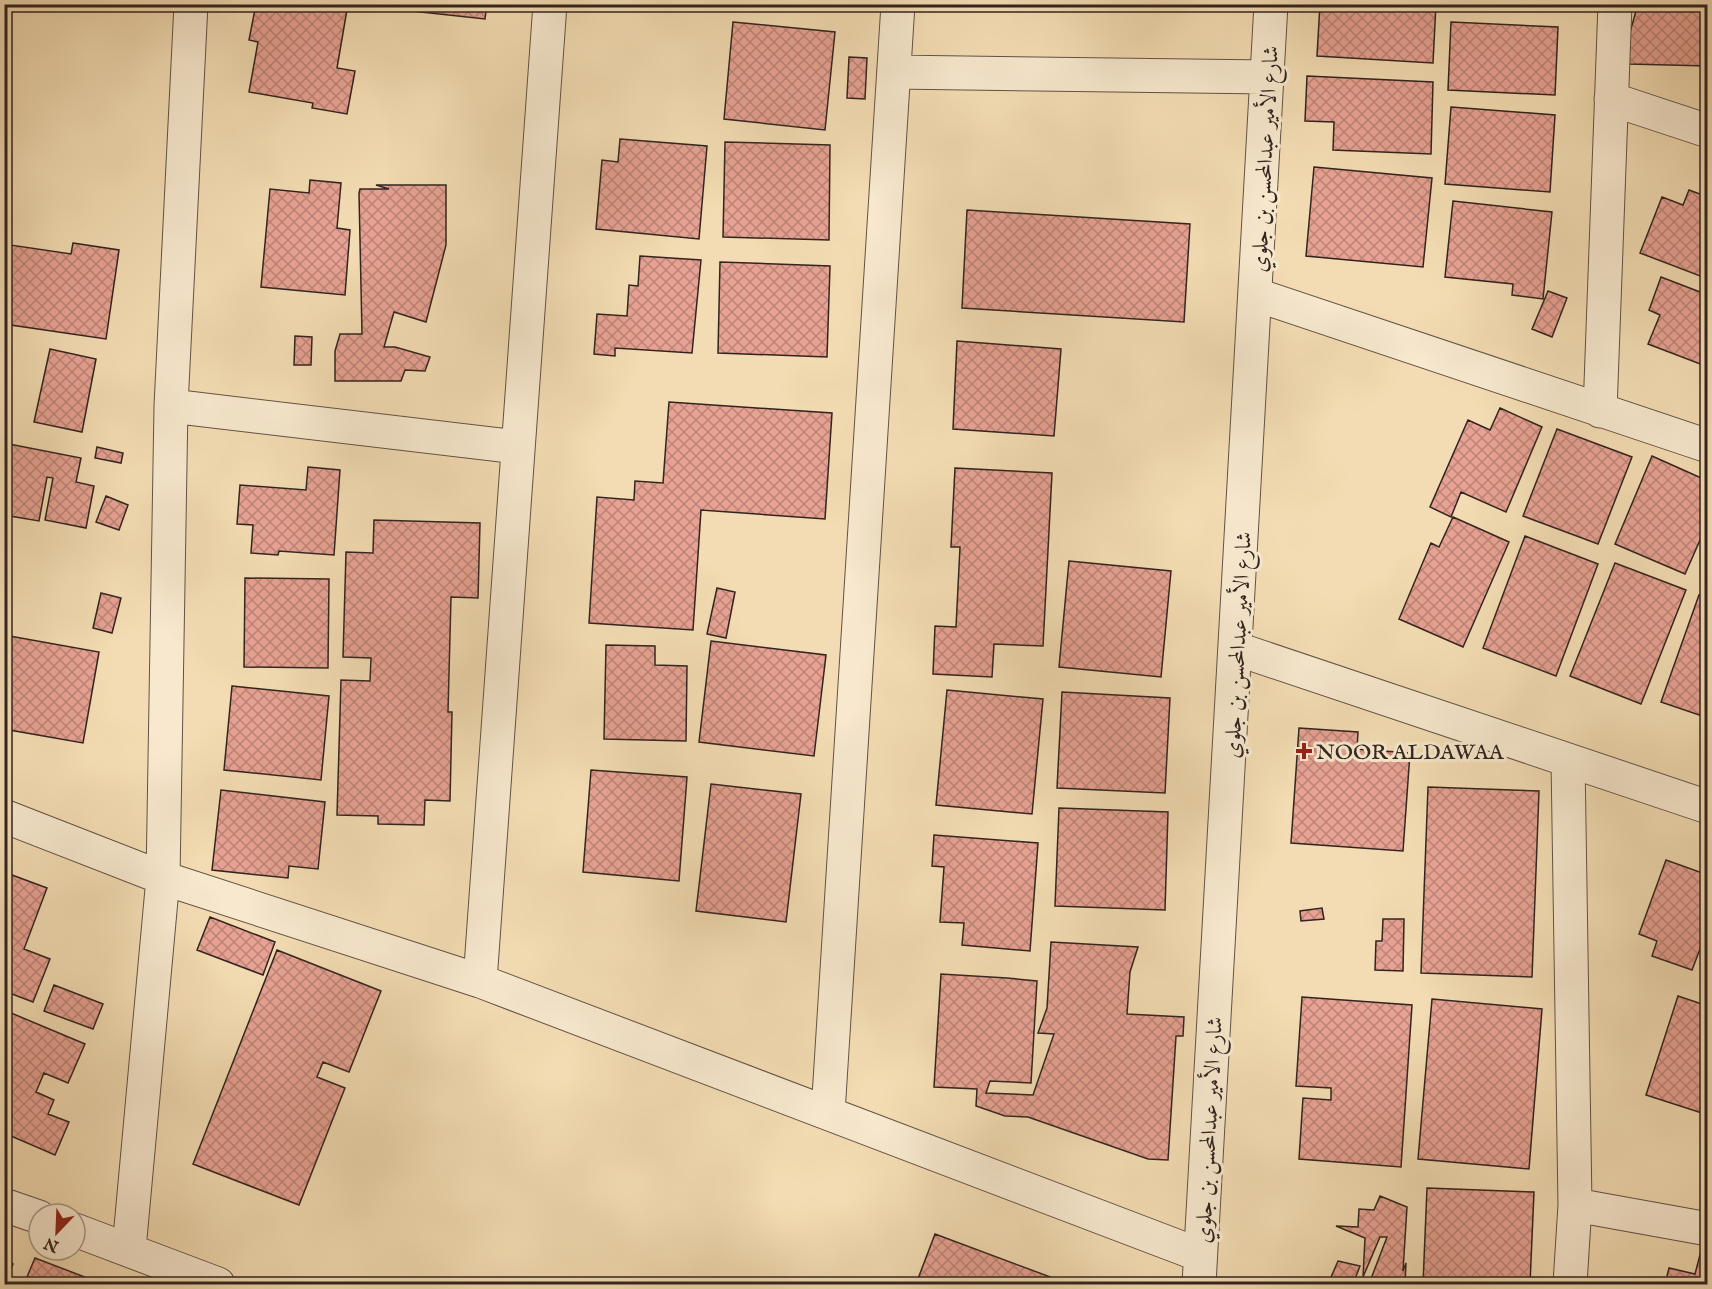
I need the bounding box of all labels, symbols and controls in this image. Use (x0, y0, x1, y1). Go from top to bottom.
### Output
street label: شارع الأمير عبدالمحسن بن جلوي (1243, 45, 1289, 273)
street label: شارع الأمير عبدالمحسن بن جلوي (1216, 531, 1262, 759)
place label: NOOR ALDAWAA (1316, 739, 1505, 767)
marker: NOOR ALDAWAA (1297, 744, 1311, 758)
street label: شارع الأمير عبدالمحسن بن جلوي (1187, 1016, 1233, 1244)
north arrow (27, 1202, 87, 1262)
text: N (41, 1232, 63, 1256)

